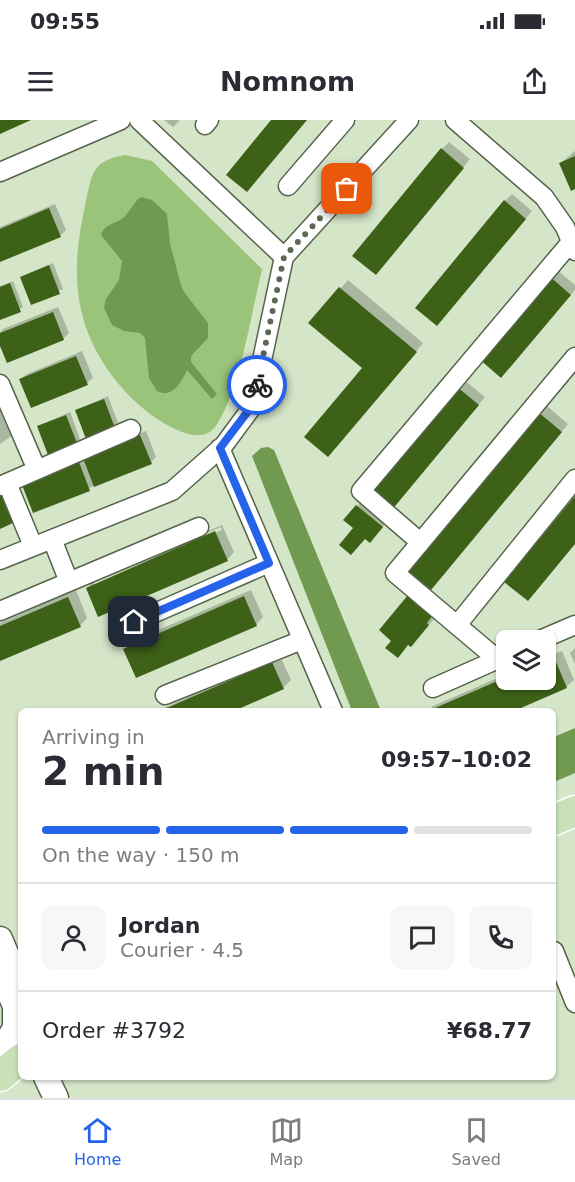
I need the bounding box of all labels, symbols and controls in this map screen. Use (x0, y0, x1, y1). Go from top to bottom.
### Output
text: 09:55 (30, 9, 100, 34)
icon: menu (24, 65, 57, 98)
icon: share (518, 65, 551, 98)
text: Nomnom (220, 66, 355, 97)
pin (321, 163, 372, 214)
icon: bag (330, 172, 363, 205)
courier (227, 355, 287, 415)
icon: bike (241, 369, 274, 402)
pin (108, 596, 159, 647)
icon: home (117, 605, 150, 638)
map controls (496, 630, 556, 690)
button: layers (496, 630, 556, 690)
text: Arriving in (42, 725, 145, 749)
text: 09:57–10:02 (381, 747, 532, 772)
text: 2 min (42, 749, 164, 794)
text: On the way · 150 m (42, 843, 240, 867)
button: person (42, 906, 105, 969)
button: chat (391, 906, 454, 969)
button: phone (469, 906, 532, 969)
text: Jordan (120, 913, 200, 938)
text: Courier · 4.5 (120, 938, 244, 962)
text: Order #3792 (42, 1018, 186, 1043)
text: ¥68.77 (447, 1018, 532, 1043)
tab: Home (74, 1114, 121, 1169)
tab: Map (270, 1114, 303, 1169)
tab: Saved (451, 1114, 501, 1169)

